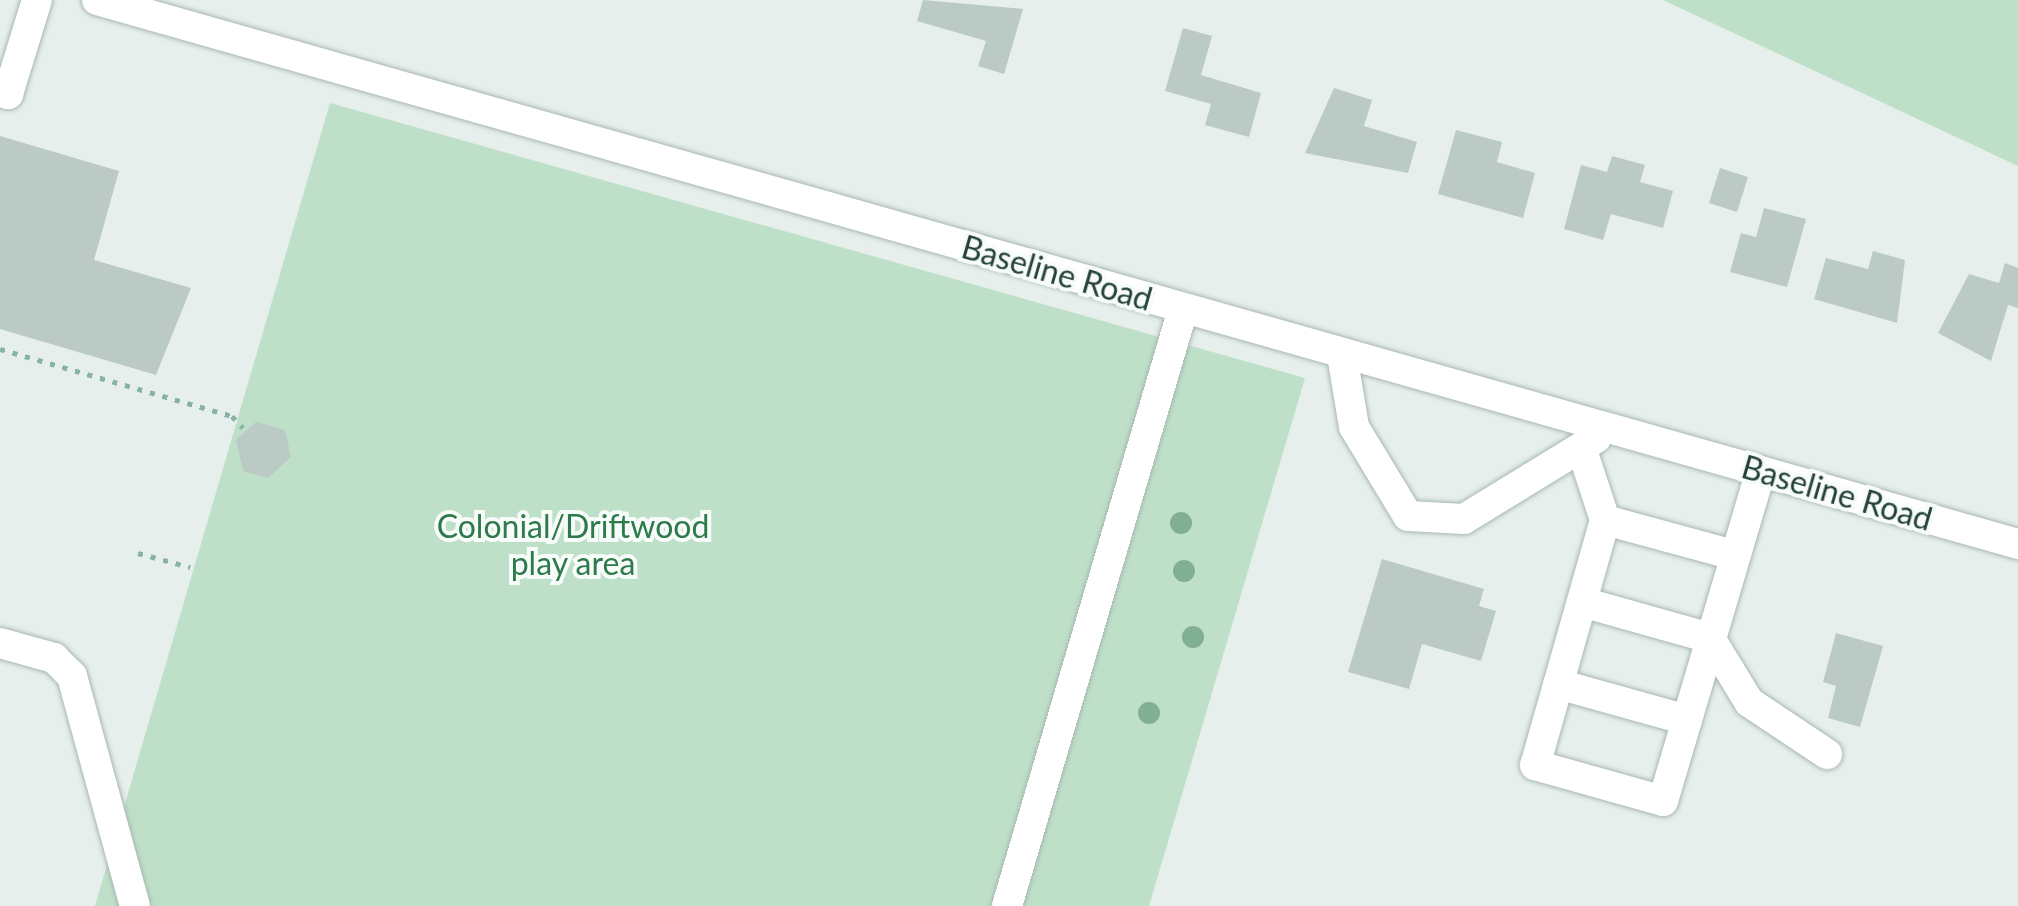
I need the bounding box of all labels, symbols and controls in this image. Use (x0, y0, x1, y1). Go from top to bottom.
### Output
street label: Baseline Road (957, 227, 1157, 319)
street label: Baseline Road (1737, 447, 1937, 539)
park label: Colonial/Driftwood play area (437, 508, 709, 583)

